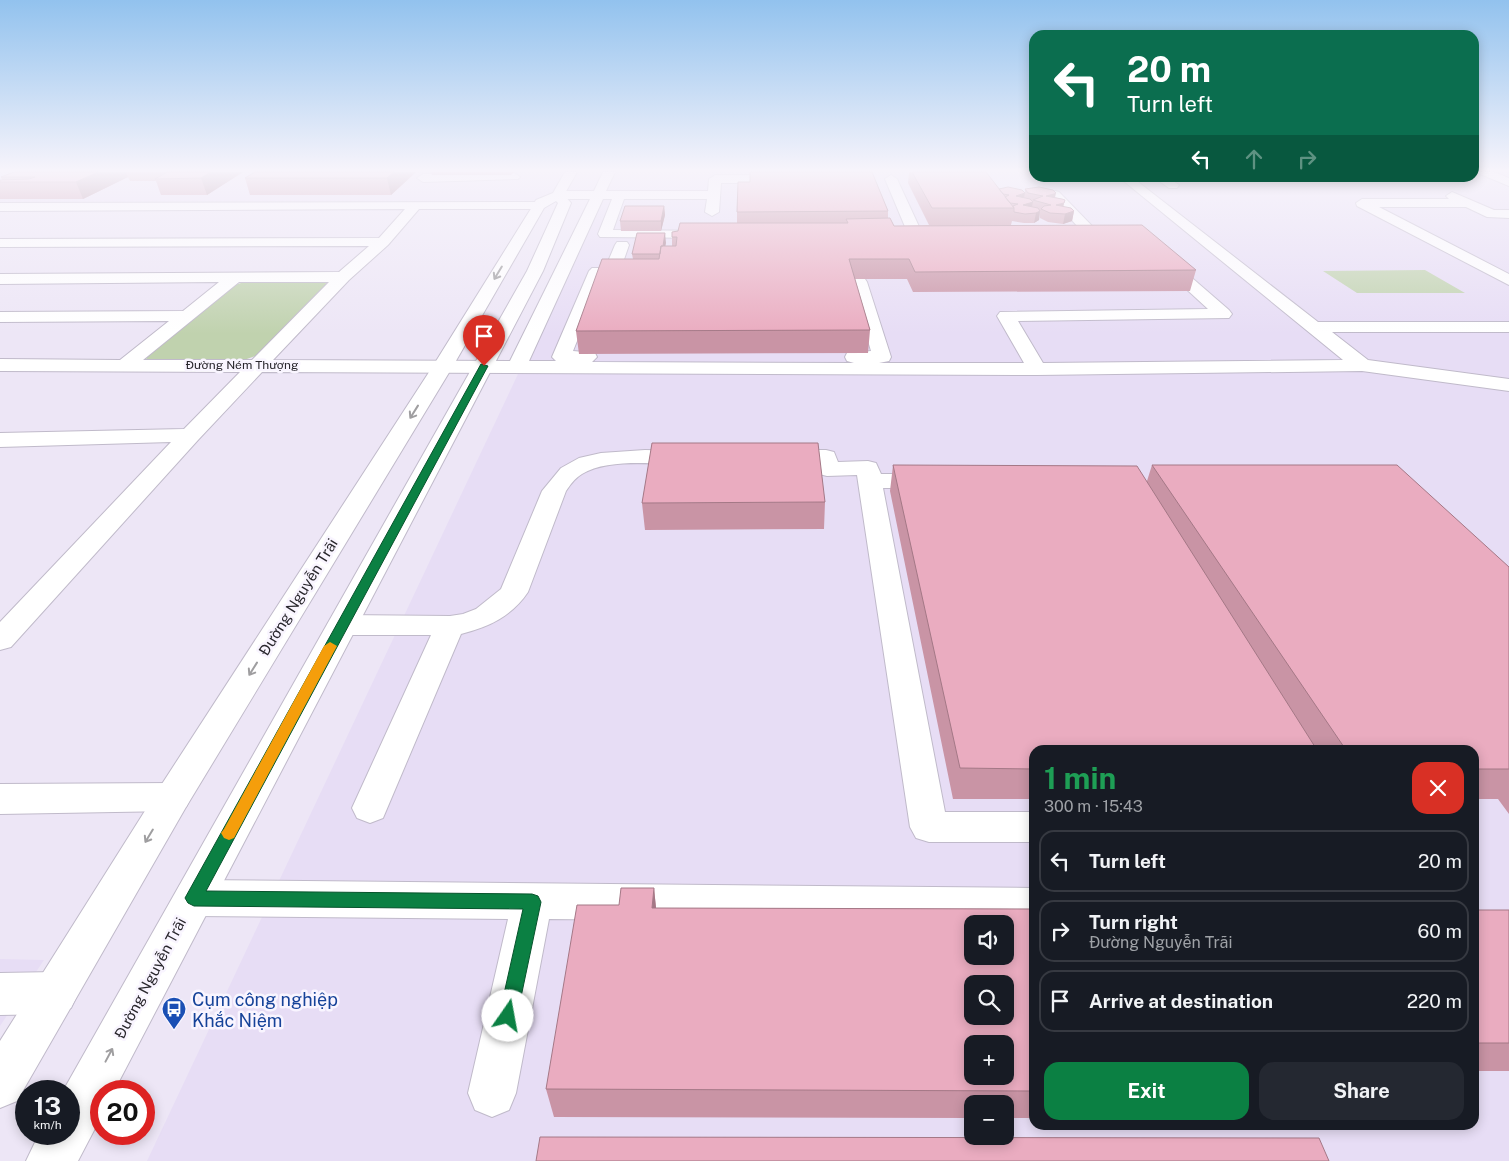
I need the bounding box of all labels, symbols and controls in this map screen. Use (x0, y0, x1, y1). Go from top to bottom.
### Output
text: 20 m (1127, 49, 1211, 90)
icon: left (1044, 50, 1109, 115)
text: Turn left (1127, 91, 1213, 117)
icon: left (1187, 145, 1215, 173)
icon: ahead (1240, 145, 1268, 173)
icon: right (1293, 145, 1321, 173)
one-way arrow (493, 266, 503, 280)
pin (463, 315, 505, 366)
icon: arrive (470, 322, 498, 350)
street label: Đường Ném Thượng (186, 358, 298, 372)
one-way arrow (409, 405, 419, 419)
street label: Đường Nguyễn Trãi (255, 535, 341, 659)
one-way arrow (248, 661, 258, 675)
text: 1 min (1044, 760, 1116, 796)
button: close (1412, 762, 1464, 814)
text: 300 m · 15:43 (1044, 797, 1143, 816)
one-way arrow (144, 829, 154, 843)
icon: left (1046, 847, 1074, 875)
text: Turn left (1089, 850, 1166, 872)
text: 20 m (1418, 850, 1462, 872)
text: Turn right (1089, 911, 1178, 933)
street label: Đường Nguyễn Trãi (111, 915, 189, 1041)
map controls (964, 915, 1014, 1145)
button: sound (964, 915, 1014, 965)
icon: right (1046, 917, 1074, 945)
text: 60 m (1418, 920, 1462, 942)
text: Đường Nguyễn Trãi (1089, 933, 1232, 952)
button: search (964, 975, 1014, 1025)
icon: arrive (1046, 987, 1074, 1015)
place label: Cụm công nghiệp Khắc Niệm (192, 989, 338, 1031)
position arrow (481, 989, 533, 1041)
text: Arrive at destination (1089, 990, 1273, 1012)
text: 220 m (1407, 990, 1462, 1012)
bus stop icon: Cụm công nghiệp Khắc Niệm (161, 996, 187, 1030)
button: + (964, 1035, 1014, 1085)
one-way arrow (104, 1047, 114, 1062)
button: Exit (1044, 1062, 1249, 1120)
button: Share (1259, 1062, 1464, 1120)
speed limit sign: 20 (90, 1080, 155, 1145)
text: 13 (34, 1091, 61, 1121)
button: − (964, 1095, 1014, 1145)
text: km/h (33, 1118, 62, 1132)

